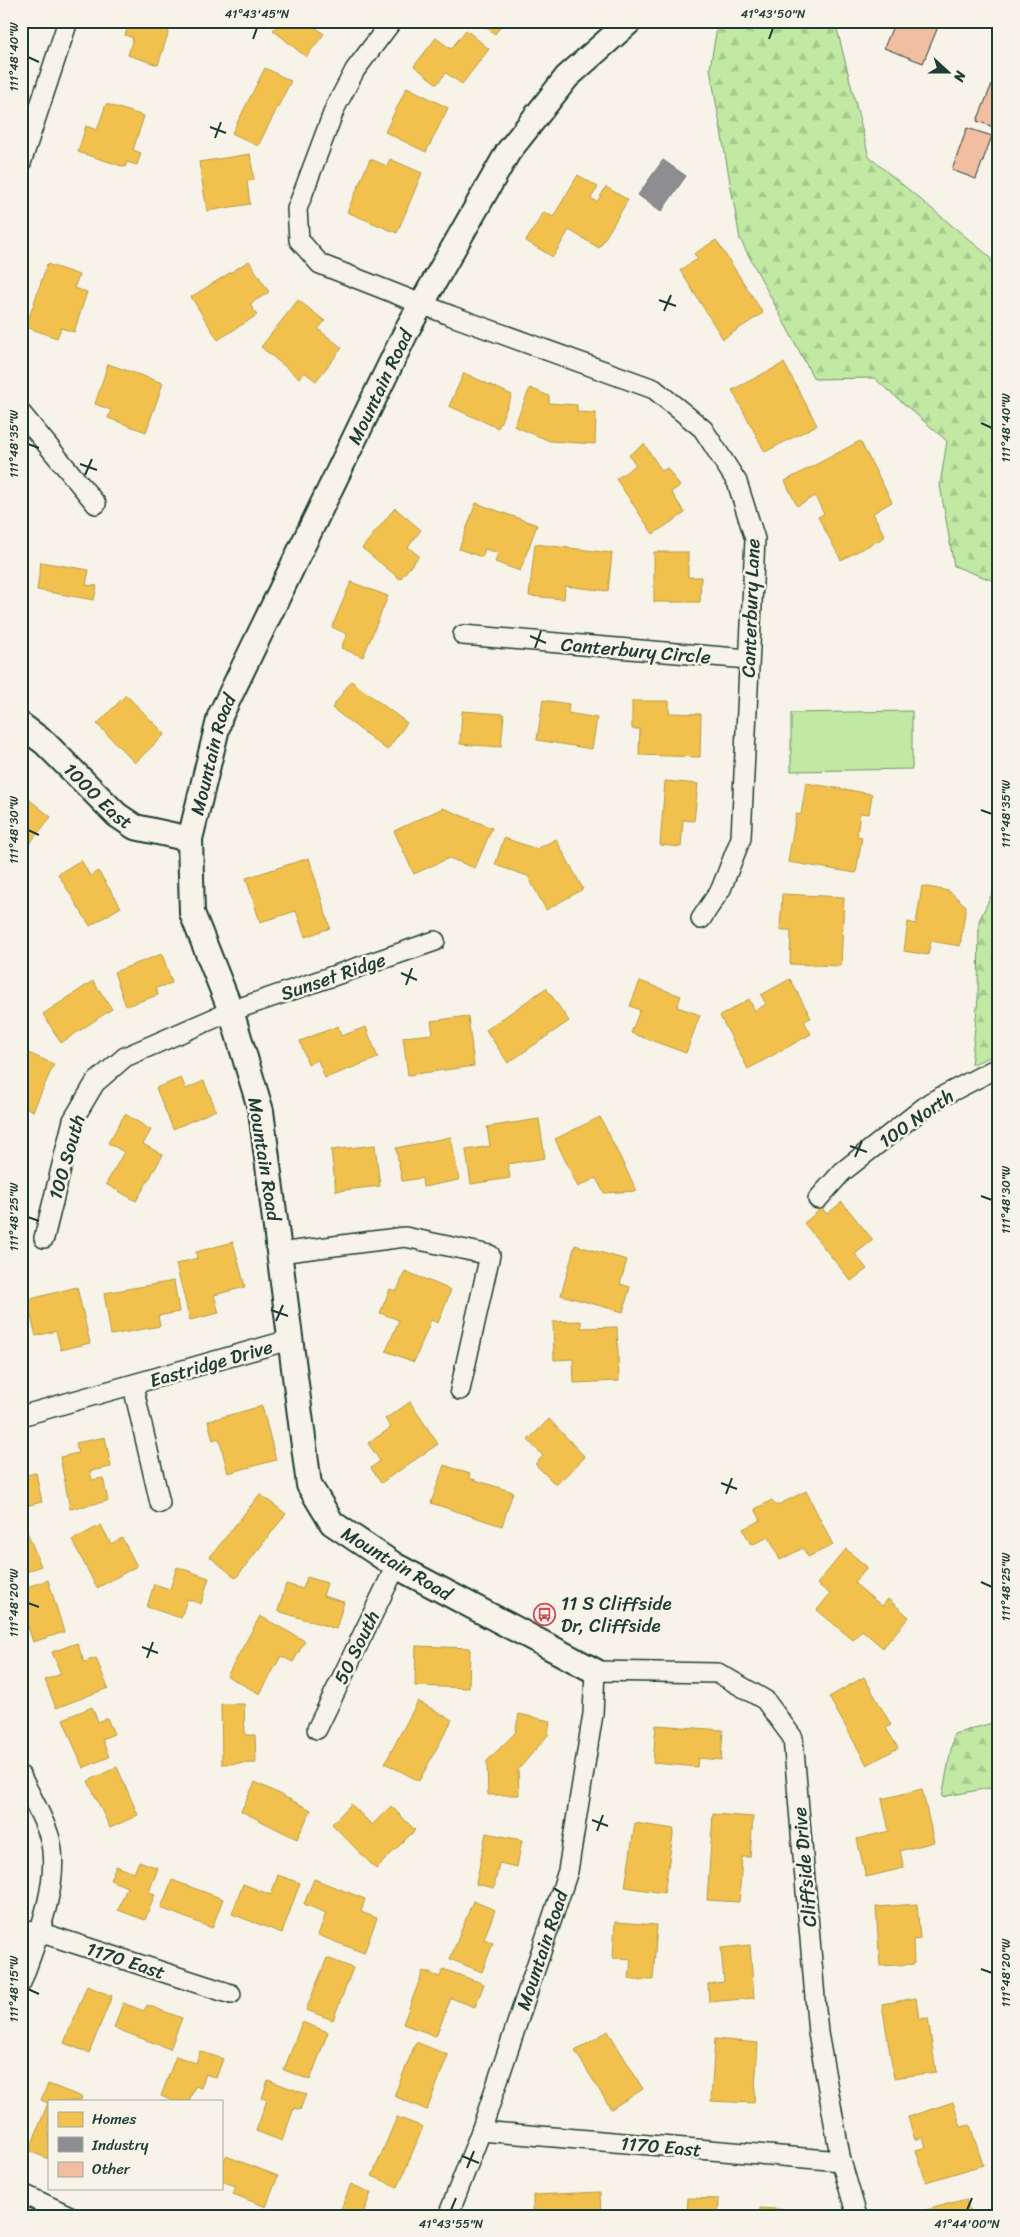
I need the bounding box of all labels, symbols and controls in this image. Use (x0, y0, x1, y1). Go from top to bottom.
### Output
text: 41°43'45"N (225, 3, 290, 25)
text: 41°43'50"N (741, 3, 806, 25)
text: 111°48'40"W (3, 22, 25, 92)
north arrow (922, 48, 972, 98)
text: N (946, 67, 973, 86)
street label: Mountain Road (338, 322, 423, 450)
text: 111°48'40"W (995, 393, 1017, 463)
text: 111°48'35"W (3, 409, 25, 478)
street label: Canterbury Lane (732, 538, 769, 678)
street label: Canterbury Circle (560, 628, 712, 673)
street label: Mountain Road (180, 686, 246, 819)
street label: 1000 East (55, 754, 139, 838)
text: 111°48'35"W (995, 779, 1017, 848)
text: 111°48'30"W (3, 795, 25, 864)
street label: Sunset Ridge (276, 943, 391, 1010)
street label: 100 North (872, 1080, 961, 1157)
street label: Mountain Road (238, 1095, 291, 1225)
street label: 100 South (39, 1111, 94, 1204)
text: 111°48'30"W (995, 1165, 1017, 1234)
text: 111°48'25"W (3, 1182, 25, 1251)
street label: Eastridge Drive (146, 1330, 277, 1397)
street label: Mountain Road (335, 1517, 460, 1611)
text: 111°48'25"W (995, 1552, 1017, 1621)
text: 111°48'20"W (3, 1568, 25, 1637)
place label: 11 S Cliffside Dr, Cliffside (561, 1587, 672, 1642)
bus stop icon: 11 S Cliffside Dr, Cliffside (533, 1602, 557, 1626)
street label: 50 South (324, 1605, 389, 1690)
street label: Cliffside Drive (783, 1805, 826, 1928)
street label: Mountain Road (507, 1884, 578, 2015)
street label: 1170 East (82, 1932, 170, 1989)
text: 111°48'20"W (995, 1938, 1017, 2007)
text: 111°48'15"W (3, 1955, 25, 2022)
legend (48, 2100, 222, 2190)
text: Homes (92, 2106, 136, 2132)
street label: 1170 East (619, 2127, 703, 2166)
text: Industry (91, 2132, 149, 2158)
text: Other (92, 2156, 131, 2182)
text: 41°43'55"N (419, 2213, 484, 2235)
text: 41°44'00"N (934, 2213, 1001, 2235)

